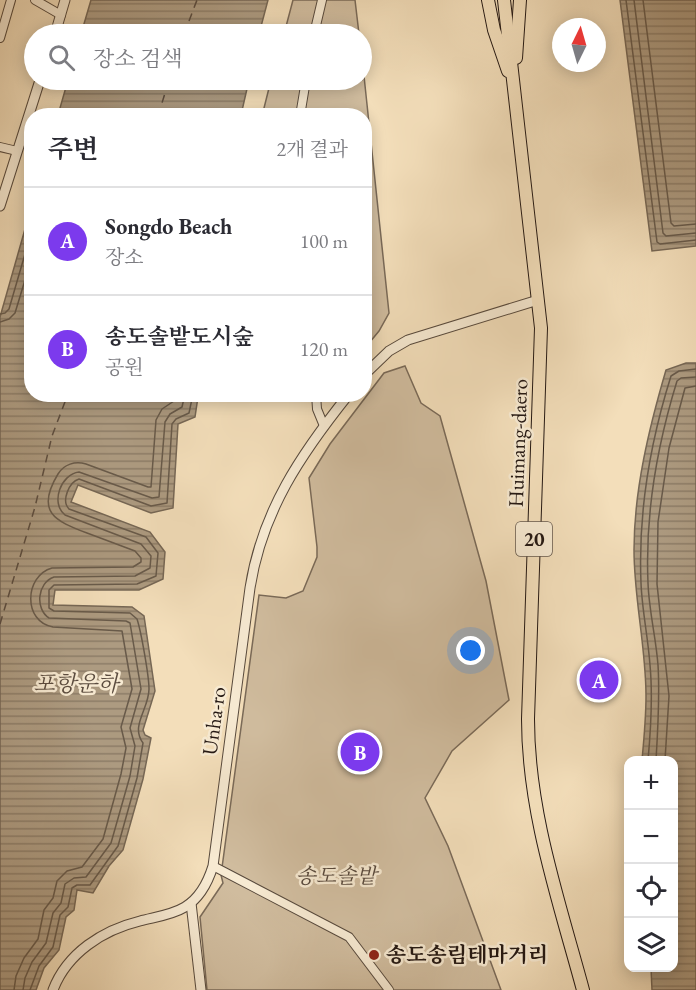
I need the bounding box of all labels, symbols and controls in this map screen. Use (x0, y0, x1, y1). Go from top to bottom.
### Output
north arrow (552, 18, 606, 72)
search box (24, 24, 372, 90)
icon: search (45, 41, 78, 74)
text: 장소 검색 (93, 44, 182, 73)
text: 주변 (48, 132, 98, 166)
text: 2개 결과 (276, 136, 348, 162)
text: Songdo Beach (105, 212, 232, 241)
text: A (60, 228, 75, 254)
text: 100 m (300, 228, 348, 254)
text: 장소 (105, 244, 144, 270)
text: 송도솔밭도시숲 (105, 322, 254, 351)
text: B (61, 336, 74, 362)
text: 120 m (300, 336, 348, 362)
text: 공원 (105, 354, 144, 380)
street label: Huimang-daero (502, 378, 533, 508)
road number: 20 (516, 522, 552, 556)
your location (456, 636, 485, 665)
pin: A (580, 658, 618, 702)
water label: 포항운하 (33, 669, 121, 698)
street label: Unha-ro (195, 685, 232, 757)
pin: B (340, 730, 380, 774)
map controls (624, 756, 678, 972)
button: + (624, 756, 678, 810)
button: − (624, 810, 678, 864)
park label: 송도솔밭 (295, 862, 380, 889)
button: locate (624, 864, 678, 918)
button: layers (624, 918, 678, 972)
place label: 송도송림테마거리 (386, 941, 548, 968)
marker: 송도송림테마거리 (367, 948, 381, 962)

